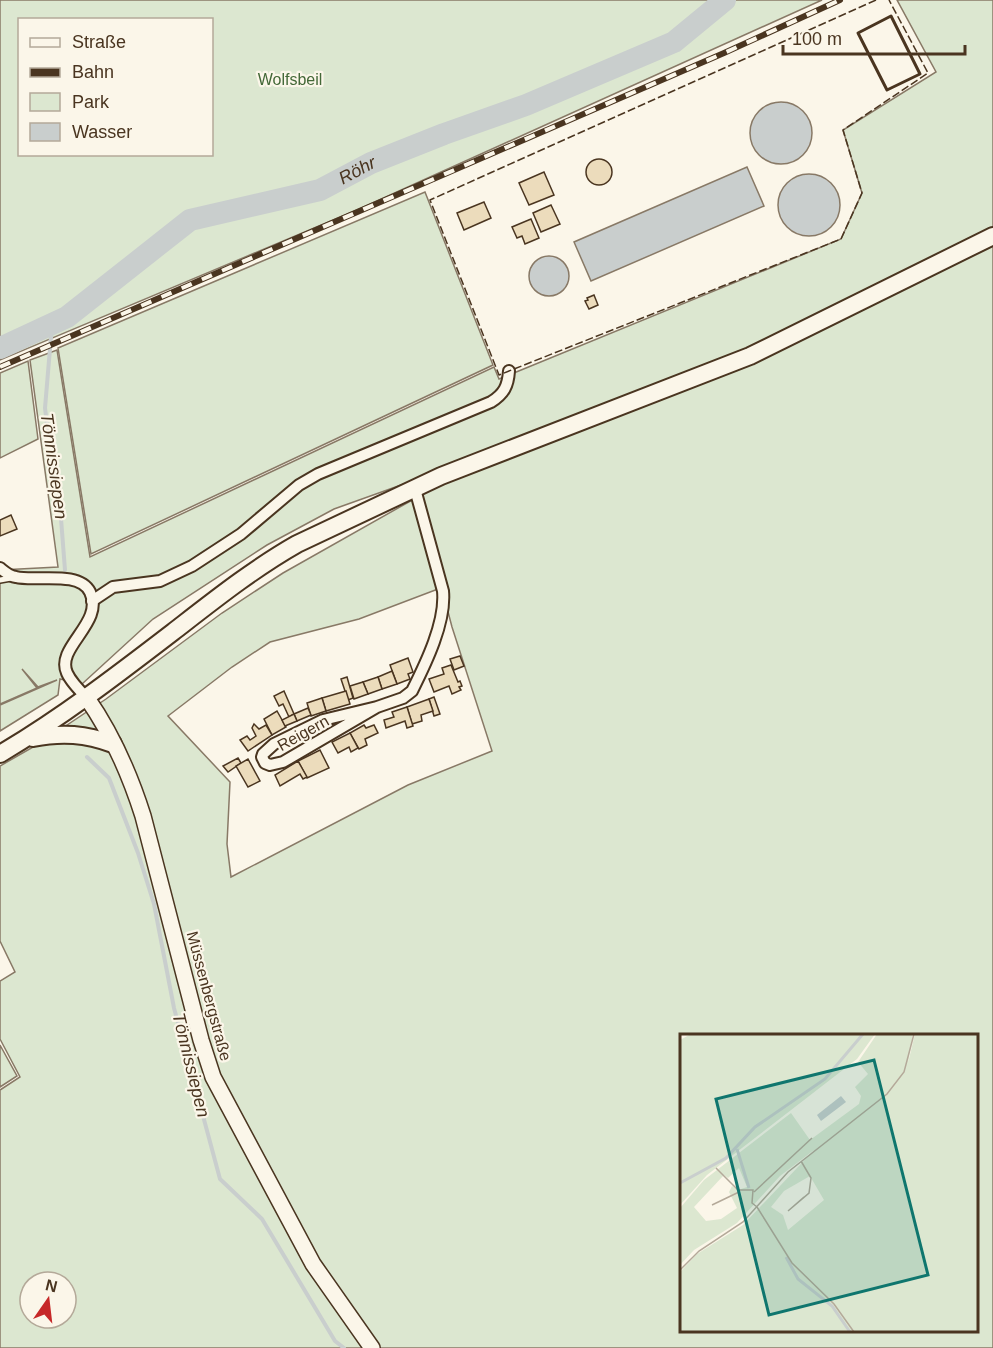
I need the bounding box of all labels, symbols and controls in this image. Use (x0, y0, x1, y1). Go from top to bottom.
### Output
legend (18, 18, 213, 156)
scale bar (783, 18, 964, 56)
text: 100 m (792, 29, 842, 49)
text: Straße (72, 32, 126, 52)
text: Bahn (72, 62, 114, 82)
park label: Wolfsbeil (258, 71, 322, 88)
text: Park (72, 92, 110, 112)
text: Wasser (72, 122, 132, 142)
water label: Röhr (335, 152, 379, 188)
water label: Tönnissiepen (37, 412, 71, 520)
street label: Reigern (274, 712, 332, 754)
street label: Müssenbergstraße (184, 929, 234, 1063)
water label: Tönnissiepen (168, 1011, 214, 1119)
inset map (680, 1034, 978, 1333)
north arrow (18, 1270, 78, 1330)
text: N (44, 1276, 59, 1296)

